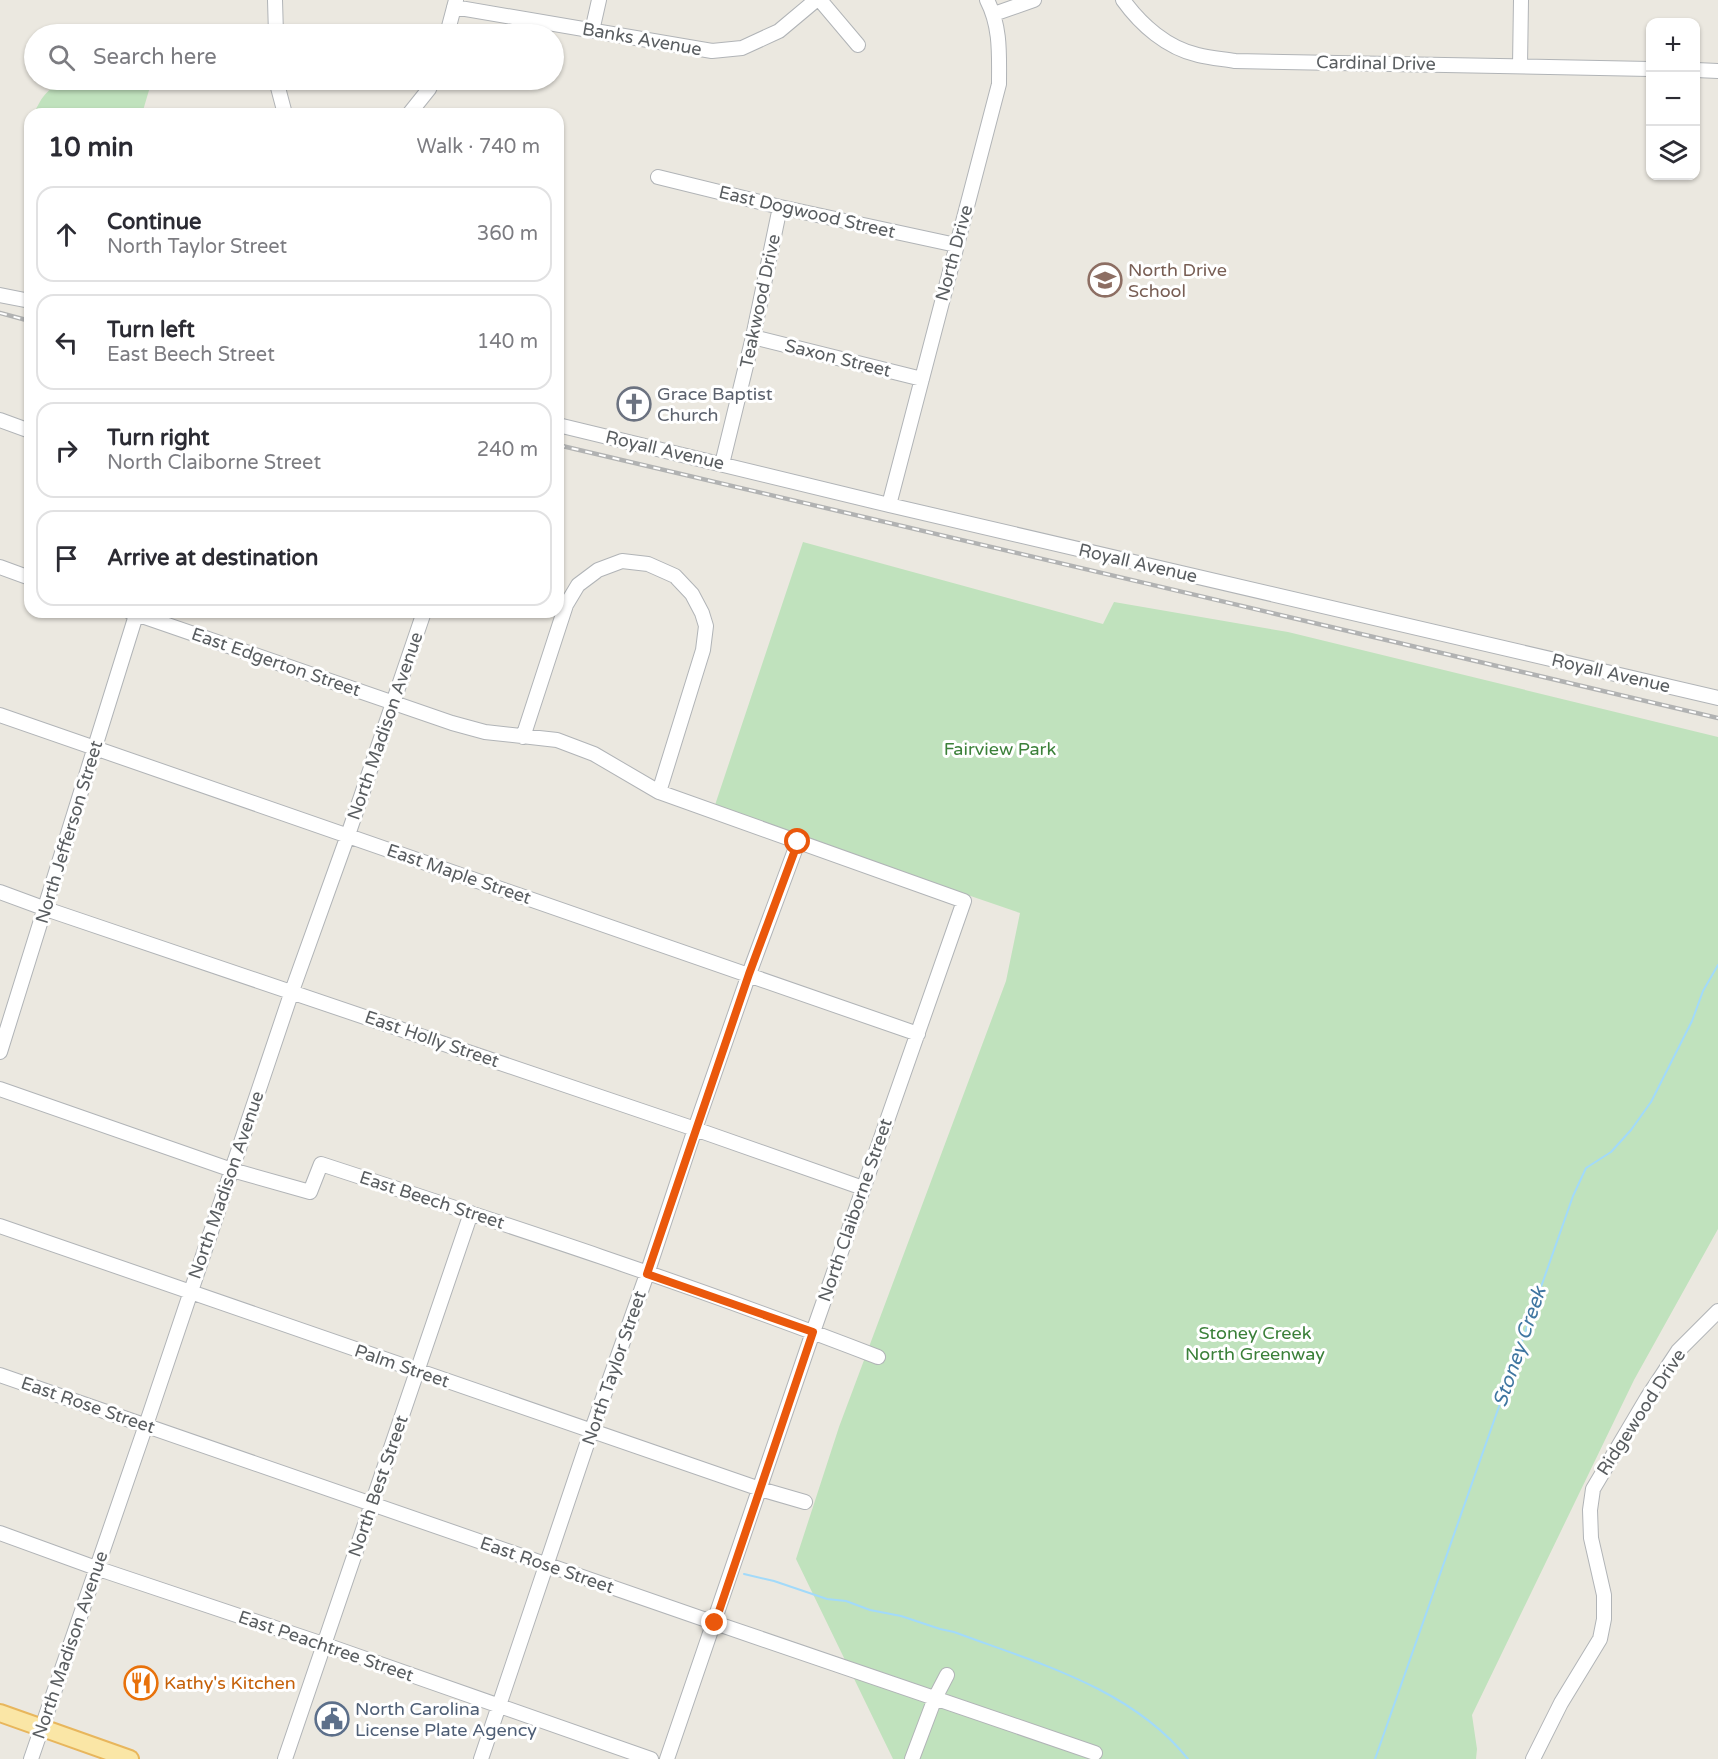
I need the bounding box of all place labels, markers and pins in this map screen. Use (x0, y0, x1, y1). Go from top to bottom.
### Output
place label: North Drive School (1128, 259, 1227, 302)
school or university icon: North Drive School (1087, 262, 1123, 298)
place label: Grace Baptist Church (657, 383, 773, 426)
church icon: Grace Baptist Church (616, 386, 652, 422)
restaurant icon: Kathy's Kitchen (123, 1665, 159, 1701)
place label: Kathy's Kitchen (164, 1672, 296, 1694)
place label: North Carolina License Plate Agency (355, 1698, 537, 1741)
public building icon: North Carolina License Plate Agency (314, 1701, 350, 1737)

